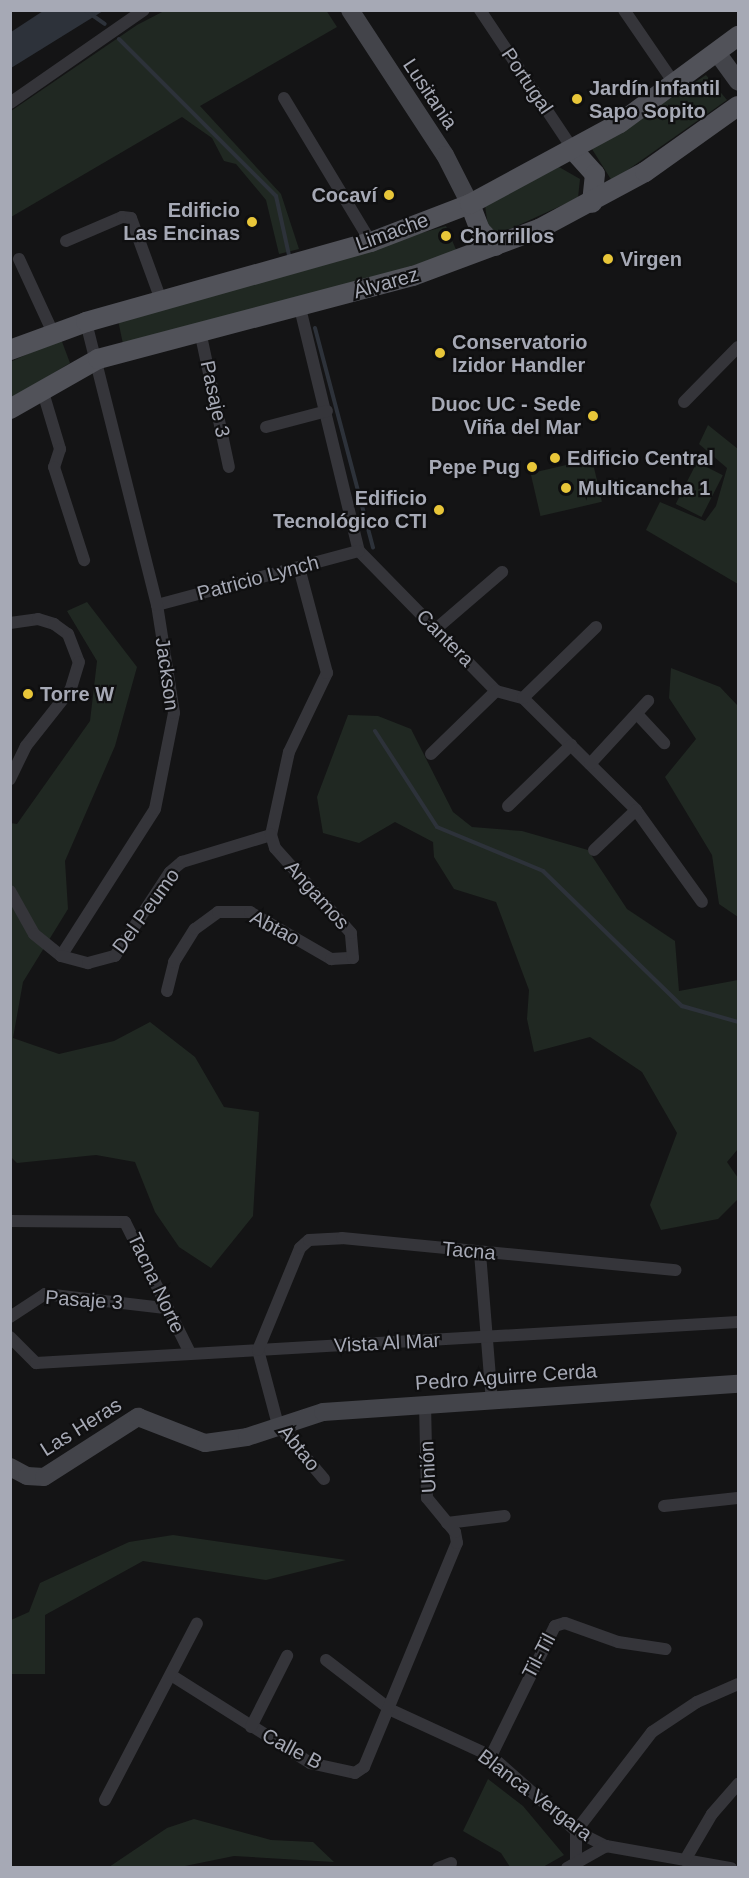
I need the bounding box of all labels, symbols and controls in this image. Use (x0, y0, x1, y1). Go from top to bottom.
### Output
street label: Portugal (496, 43, 558, 119)
street label: Lusitania (398, 54, 462, 134)
place label: Jardín Infantil Sapo Sopito (589, 76, 720, 123)
marker: Jardín Infantil Sapo Sopito (570, 92, 584, 106)
place label: Cocaví (311, 183, 377, 207)
marker: Cocaví (382, 188, 396, 202)
place label: Edificio Las Encinas (123, 198, 240, 245)
street label: Limache (352, 208, 432, 256)
marker: Edificio Las Encinas (245, 215, 259, 229)
place label: Chorrillos (460, 224, 554, 248)
marker: Chorrillos (437, 227, 455, 245)
place label: Virgen (620, 247, 682, 271)
marker: Virgen (601, 252, 615, 266)
street label: Álvarez (351, 262, 421, 304)
place label: Conservatorio Izidor Handler (452, 330, 588, 377)
marker: Conservatorio Izidor Handler (433, 346, 447, 360)
street label: Pasaje 3 (195, 358, 235, 440)
place label: Duoc UC - Sede Viña del Mar (431, 392, 581, 439)
marker: Duoc UC - Sede Viña del Mar (586, 409, 600, 423)
place label: Edificio Central (567, 446, 714, 470)
marker: Edificio Central (548, 451, 562, 465)
place label: Pepe Pug (429, 455, 520, 479)
marker: Pepe Pug (525, 460, 539, 474)
place label: Multicancha 1 (578, 476, 710, 500)
marker: Multicancha 1 (559, 481, 573, 495)
place label: Edificio Tecnológico CTI (273, 486, 427, 533)
marker: Edificio Tecnológico CTI (432, 503, 446, 517)
street label: Patricio Lynch (195, 550, 321, 606)
street label: Cantera (411, 604, 479, 672)
street label: Jackson (150, 636, 184, 712)
place label: Torre W (40, 682, 114, 706)
marker: Torre W (21, 687, 35, 701)
street label: Angamos (280, 856, 354, 934)
street label: Del Peumo (107, 864, 185, 958)
street label: Abtao (246, 905, 304, 951)
street label: Tacna Norte (122, 1229, 190, 1337)
street label: Tacna (441, 1237, 497, 1265)
street label: Pasaje 3 (44, 1285, 124, 1315)
street label: Vista Al Mar (333, 1328, 441, 1358)
street label: Pedro Aguirre Cerda (414, 1359, 598, 1395)
street label: Las Heras (36, 1393, 126, 1461)
street label: Abtao (273, 1420, 325, 1476)
street label: Unión (415, 1440, 441, 1494)
street label: Til-Til (517, 1629, 561, 1683)
street label: Calle B (258, 1723, 326, 1775)
street label: Blanca Vergara (473, 1744, 597, 1846)

